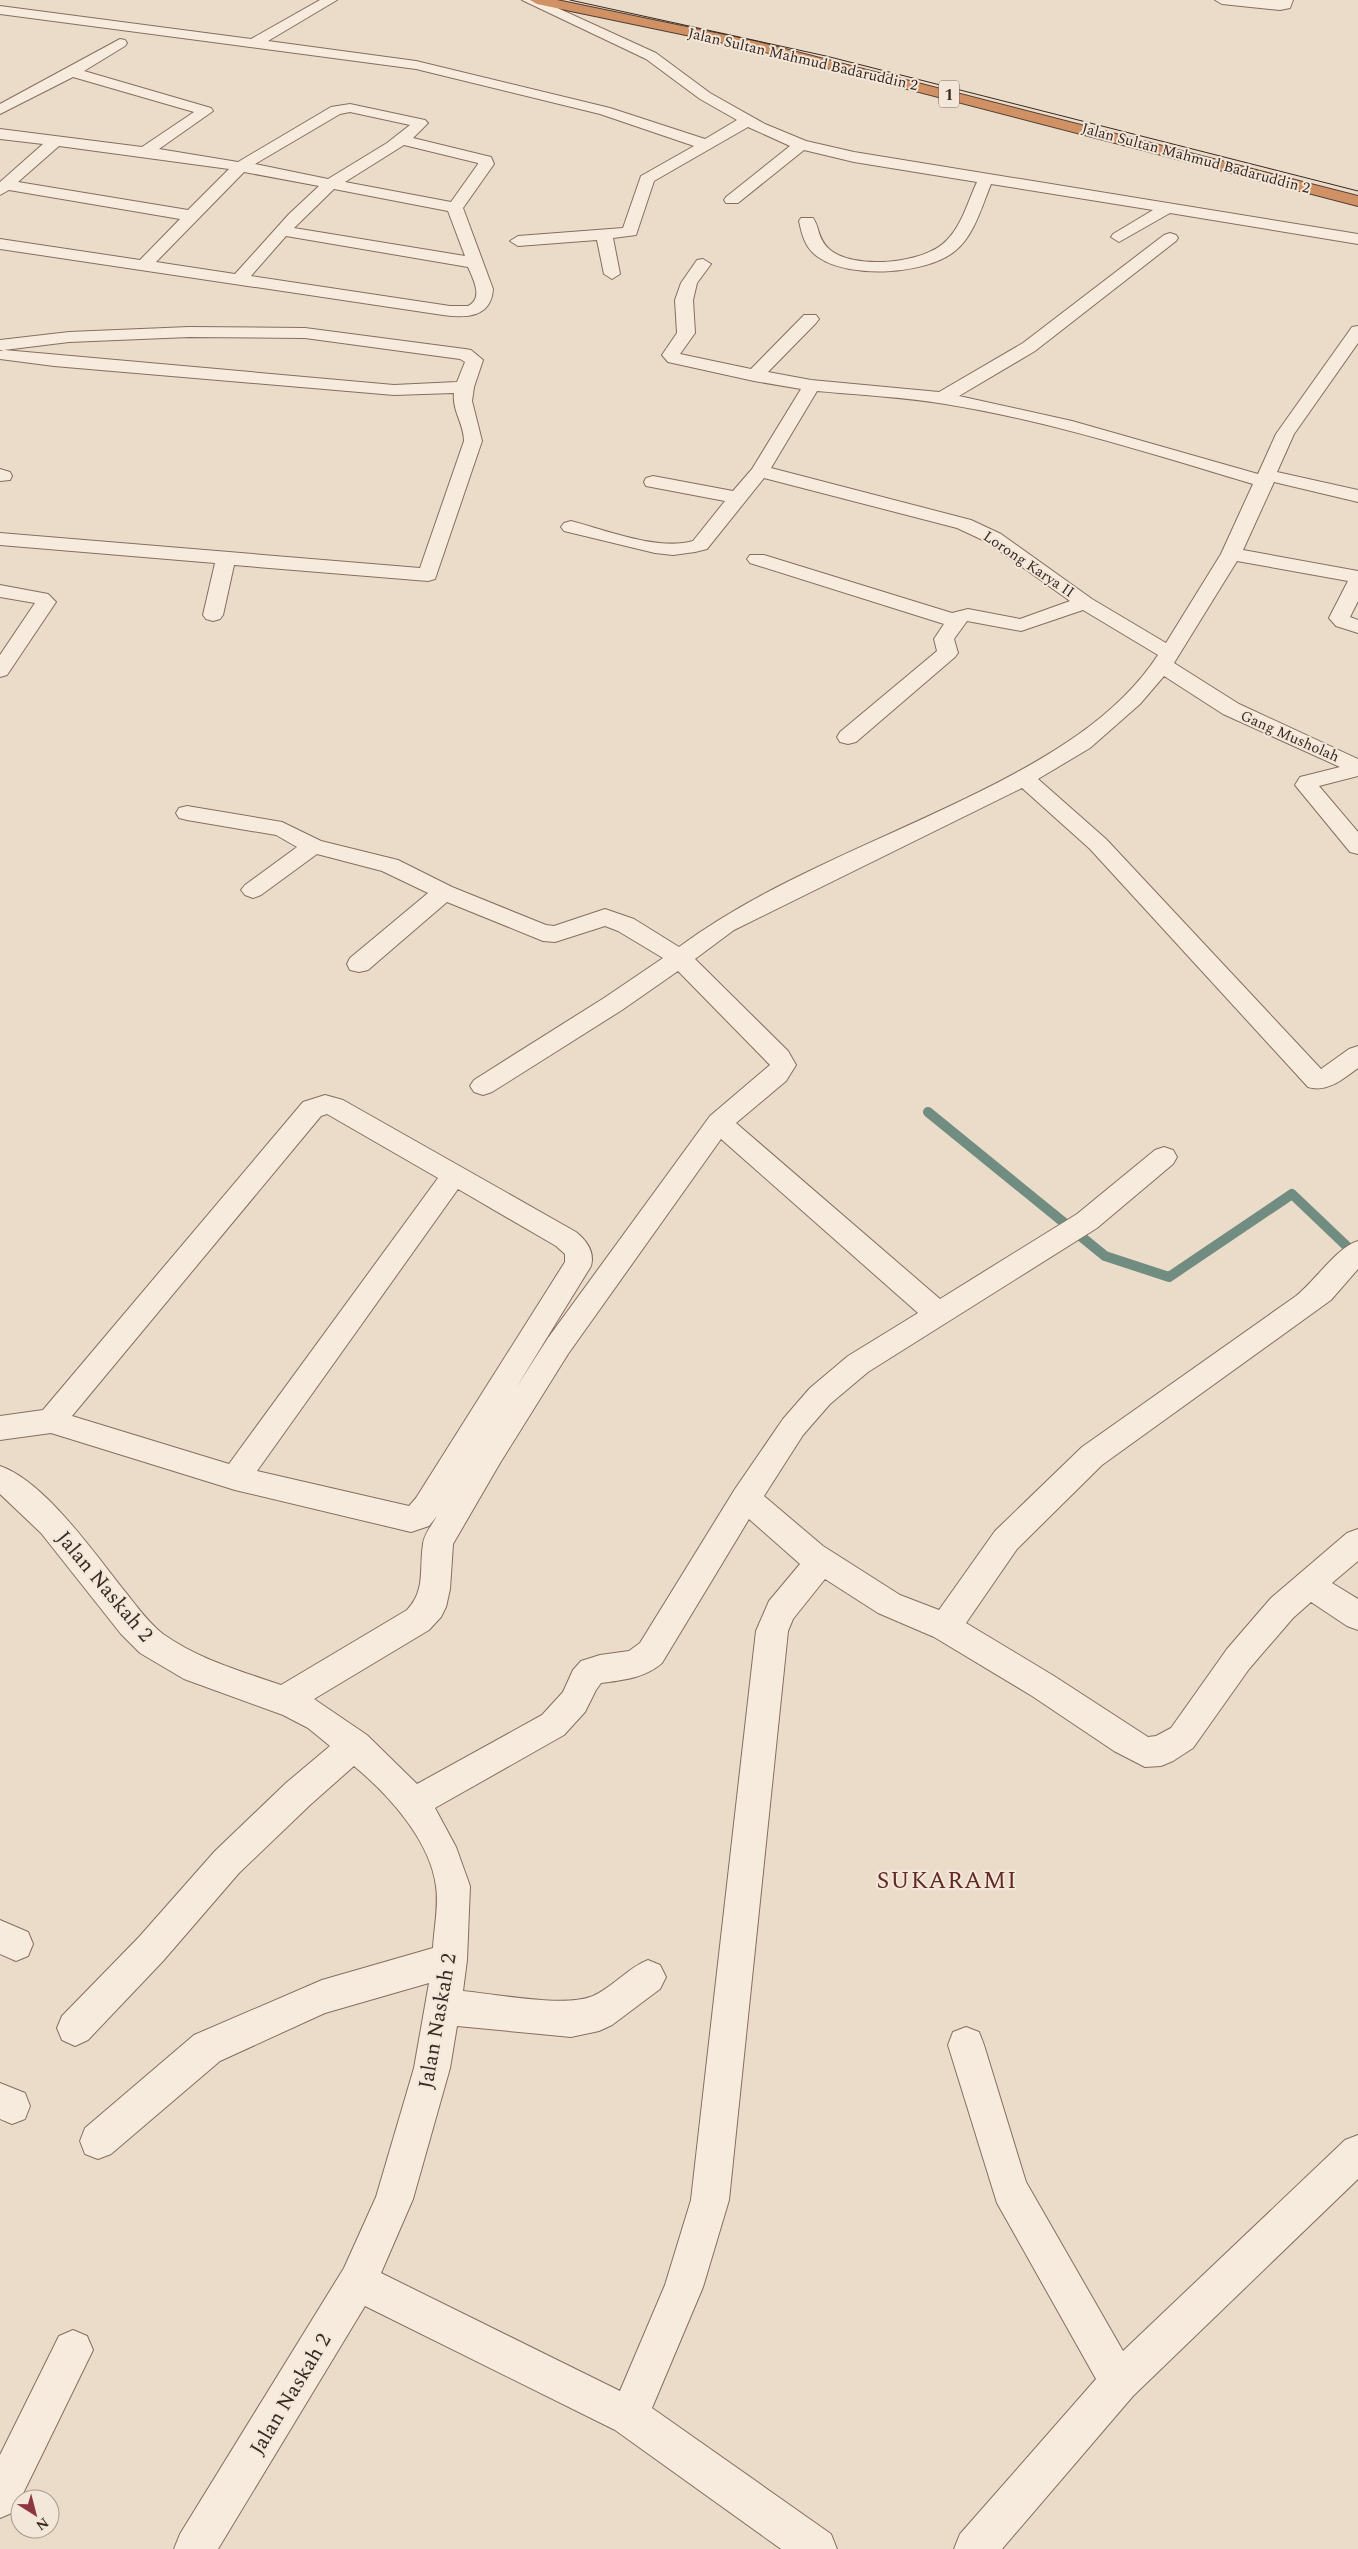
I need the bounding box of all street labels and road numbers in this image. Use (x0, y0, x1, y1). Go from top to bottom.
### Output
street label: Jalan Sultan Mahmud Badaruddin 2 (686, 22, 920, 97)
road number: 1 (939, 80, 959, 108)
street label: Jalan Sultan Mahmud Badaruddin 2 (1079, 117, 1313, 200)
street label: Lorong Karya II (978, 525, 1079, 604)
street label: Gang Musholah (1237, 704, 1343, 769)
street label: Jalan Naskah 2 (48, 1524, 161, 1649)
street label: Jalan Naskah 2 (410, 1951, 466, 2091)
street label: Jalan Naskah 2 (242, 2328, 340, 2462)

